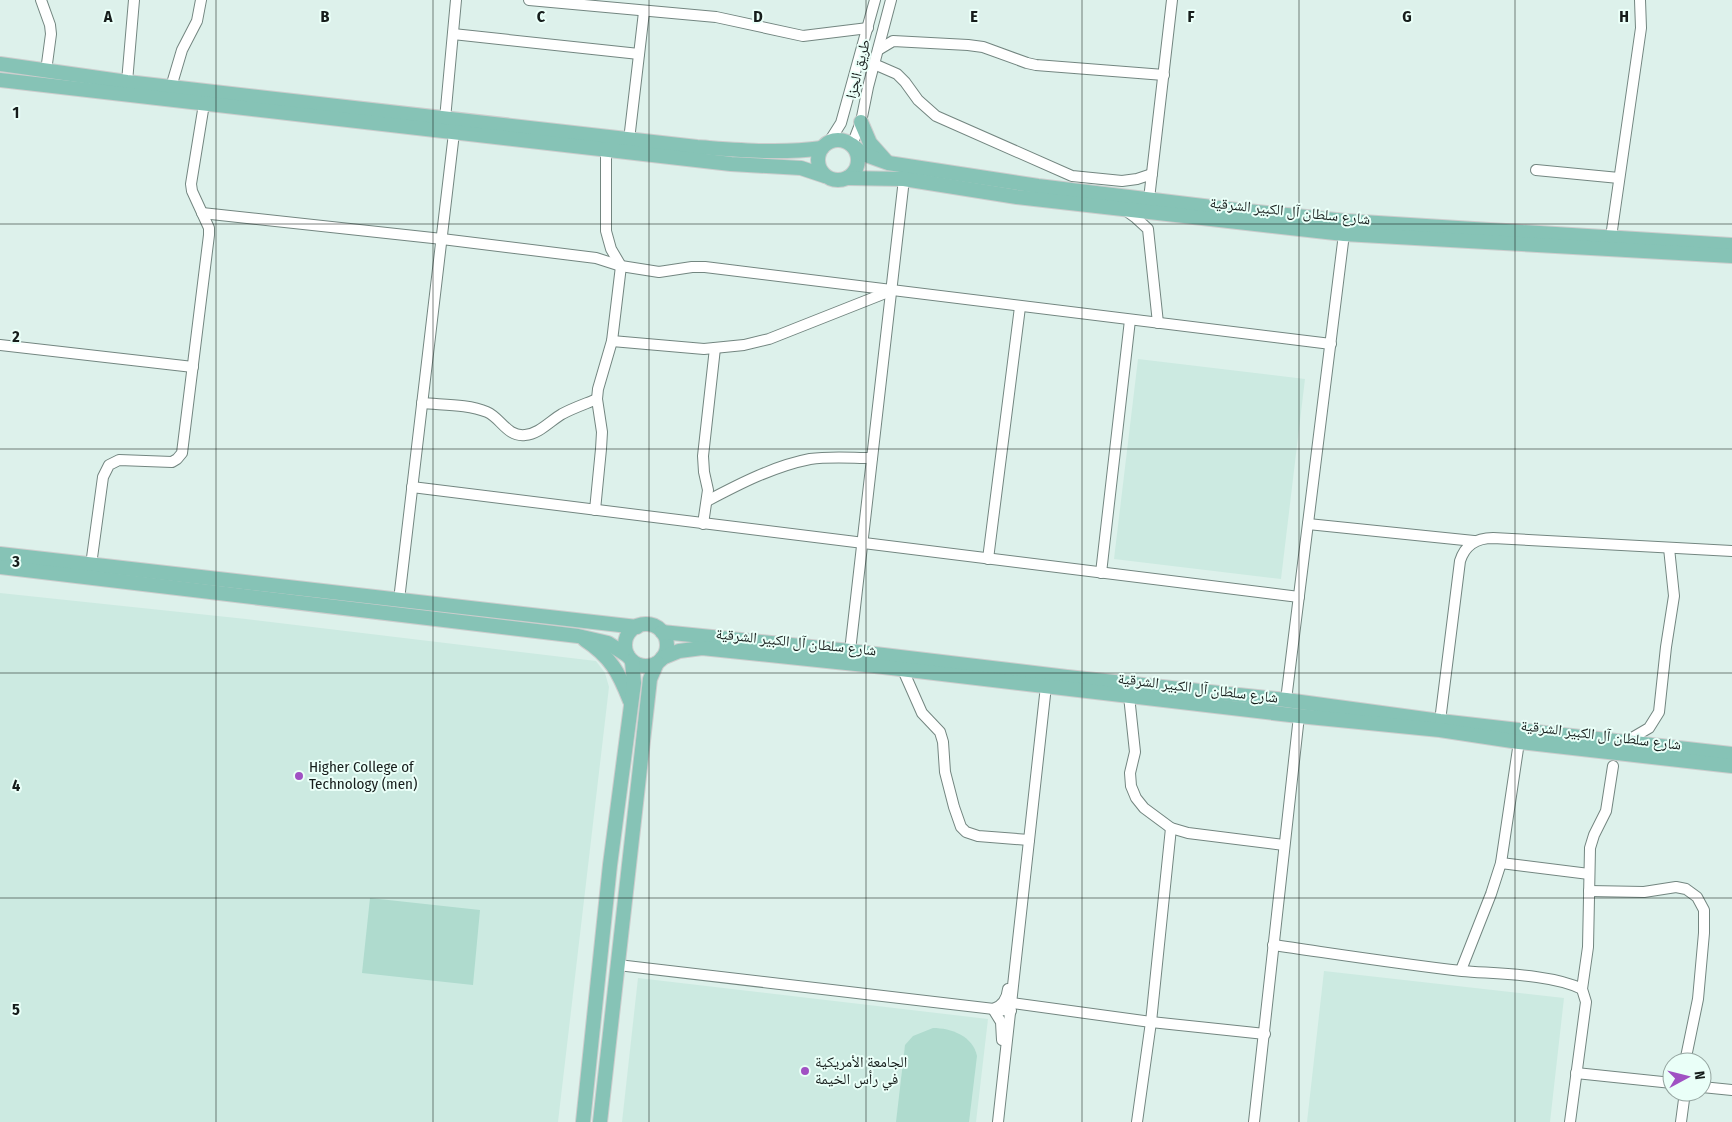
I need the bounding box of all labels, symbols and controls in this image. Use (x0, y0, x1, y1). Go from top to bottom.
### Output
text: A (103, 7, 113, 26)
text: B (321, 7, 330, 26)
text: C (537, 7, 546, 26)
text: D (753, 7, 763, 26)
text: E (970, 7, 978, 26)
text: F (1187, 7, 1195, 26)
text: G (1402, 7, 1412, 26)
text: H (1619, 7, 1629, 26)
street label: طريق الجزا (842, 37, 875, 101)
text: 1 (13, 103, 19, 122)
street label: شارع سلطان آل الكبير الشرقية (1209, 194, 1371, 229)
text: 2 (11, 327, 20, 346)
text: 3 (11, 552, 20, 571)
street label: شارع سلطان آل الكبير الشرقية (715, 625, 877, 660)
street label: شارع سلطان آل الكبير الشرقية (1117, 669, 1279, 708)
street label: شارع سلطان آل الكبير الشرقية (1520, 716, 1682, 755)
place label: Higher College of Technology (men) (309, 758, 417, 793)
marker: Higher College of Technology (men) (293, 770, 305, 782)
text: 4 (12, 776, 20, 795)
text: 5 (12, 1000, 20, 1019)
north arrow (1662, 1052, 1712, 1102)
place label: الجامعة الأمريكية في رأس الخيمة (815, 1053, 907, 1091)
marker: الجامعة الأمريكية في رأس الخيمة (799, 1065, 811, 1077)
text: N (1690, 1070, 1708, 1081)

